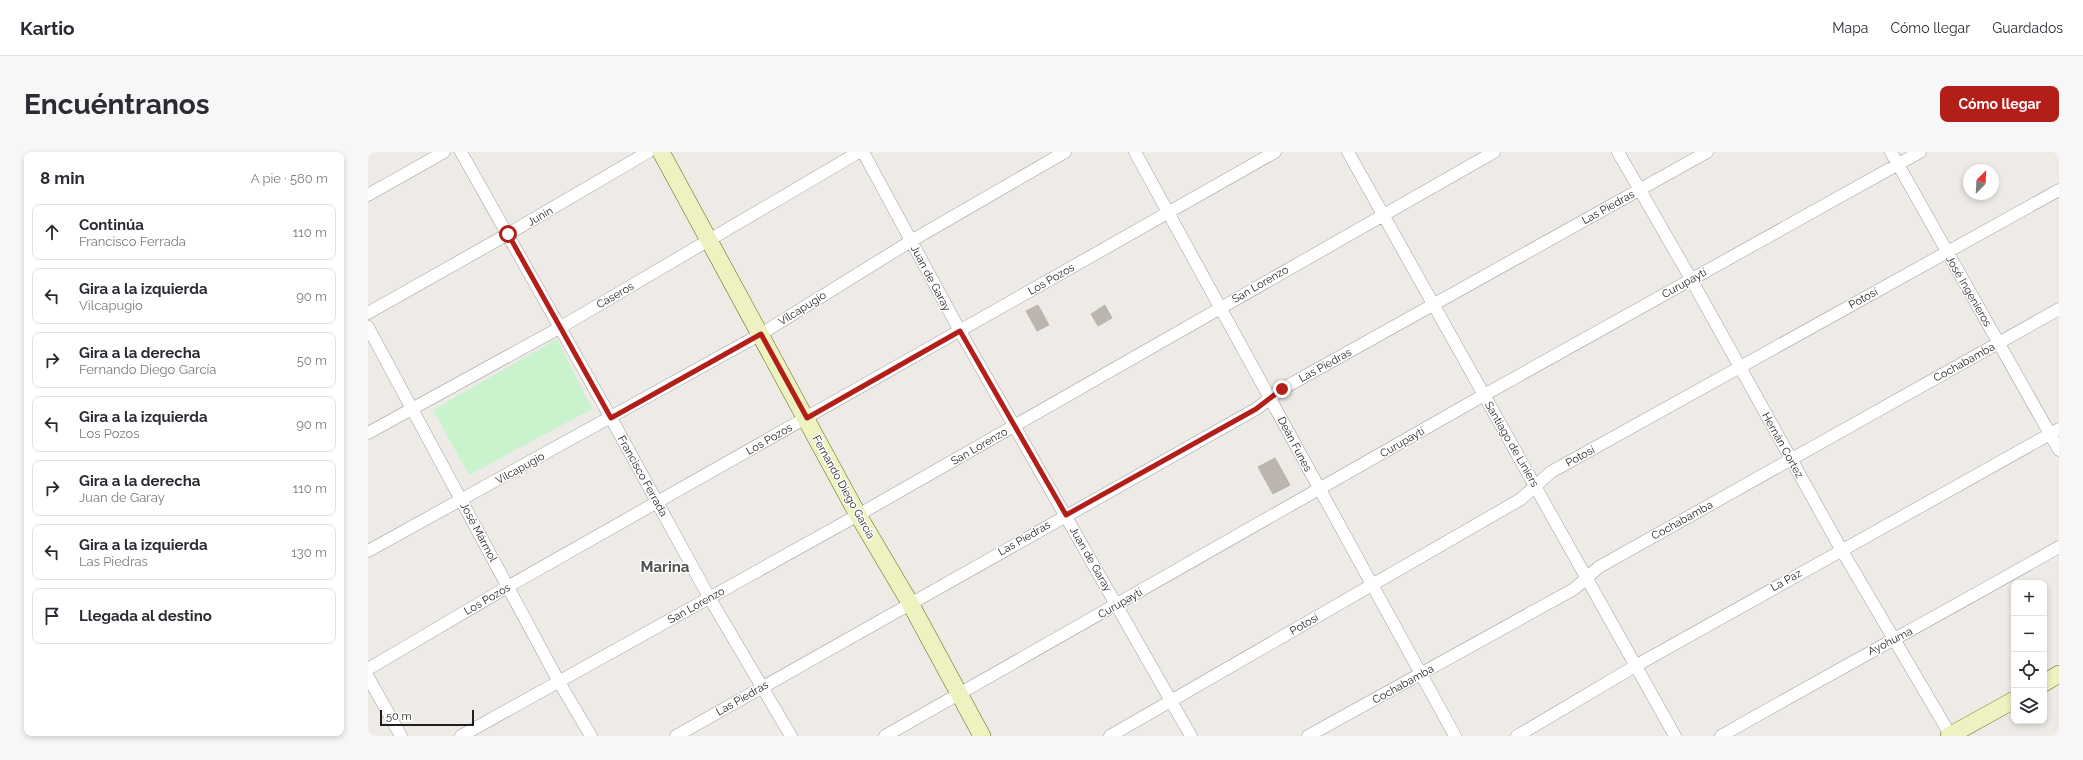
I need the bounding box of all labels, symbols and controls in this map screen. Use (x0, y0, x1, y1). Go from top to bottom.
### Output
text: Kartio (20, 17, 75, 39)
text: Mapa (1832, 20, 1868, 36)
text: Cómo llegar (1890, 20, 1970, 36)
text: Guardados (1992, 20, 2063, 36)
button: Cómo llegar (1940, 86, 2059, 122)
text: Encuéntranos (24, 88, 210, 121)
north arrow (1963, 164, 1999, 200)
text: 8 min (40, 168, 85, 188)
text: A pie · 580 m (251, 171, 328, 186)
street label: Las Piedras (1580, 188, 1637, 227)
street label: Junin (525, 204, 555, 229)
text: Continúa (79, 216, 144, 234)
icon: ahead (41, 221, 63, 243)
text: 110 m (293, 225, 327, 240)
route start (499, 225, 517, 243)
text: Francisco Ferrada (79, 234, 186, 249)
street label: Juan de Garay (908, 243, 953, 313)
street label: José Ingenieros (1943, 254, 1994, 329)
street label: Los Pozos (1026, 261, 1077, 298)
street label: San Lorenzo (1230, 263, 1291, 306)
street label: Curupaytí (1660, 266, 1709, 301)
text: Gira a la izquierda (79, 280, 208, 298)
street label: Caseros (594, 280, 636, 311)
icon: left (41, 285, 63, 307)
street label: Potosí (1847, 285, 1880, 312)
street label: Vilcapugio (776, 288, 829, 328)
text: 90 m (296, 289, 327, 304)
text: Vilcapugio (79, 298, 143, 313)
street label: Cochabamba (1931, 340, 1997, 385)
text: Gira a la derecha (79, 344, 200, 362)
street label: Las Piedras (1297, 346, 1354, 385)
icon: right (41, 349, 63, 371)
text: 50 m (297, 353, 327, 368)
text: Fernando Diego García (79, 362, 216, 377)
route end (1273, 380, 1291, 398)
street label: Santiago de Liniers (1482, 399, 1541, 489)
text: Gira a la izquierda (79, 408, 208, 426)
street label: Hernán Cortez (1759, 410, 1806, 481)
icon: left (41, 413, 63, 435)
street label: Deán Funes (1275, 415, 1314, 474)
text: 90 m (296, 417, 327, 432)
street label: Los Pozos (744, 421, 795, 458)
street label: Curupaytí (1378, 424, 1427, 460)
street label: San Lorenzo (949, 425, 1010, 468)
text: Los Pozos (79, 426, 140, 441)
street label: Fernando Diego García (810, 433, 877, 541)
street label: Francisco Ferrada (615, 434, 670, 519)
street label: Potosí (1564, 443, 1597, 470)
street label: Vilcapugio (493, 449, 547, 487)
text: Gira a la derecha (79, 472, 200, 490)
icon: right (41, 477, 63, 499)
text: 110 m (293, 481, 327, 496)
text: Juan de Garay (79, 490, 165, 505)
street label: Cochabamba (1649, 498, 1715, 543)
street label: José Mármol (457, 500, 500, 564)
street label: Las Piedras (996, 518, 1053, 559)
street label: Juan de Garay (1067, 525, 1114, 594)
text: Gira a la izquierda (79, 536, 208, 554)
icon: left (41, 541, 63, 563)
text: 130 m (291, 545, 327, 560)
text: Las Piedras (79, 554, 148, 569)
district label: Marina (641, 558, 690, 576)
street label: La Paz (1768, 566, 1805, 594)
map controls (2011, 580, 2047, 724)
button: + (2011, 580, 2047, 616)
street label: Los Pozos (462, 581, 513, 618)
street label: San Lorenzo (665, 584, 727, 626)
street label: Curupaytí (1096, 585, 1145, 621)
icon: arrive (41, 605, 63, 627)
text: Llegada al destino (79, 607, 212, 625)
street label: Potosí (1288, 611, 1321, 638)
button: − (2011, 616, 2047, 652)
street label: Ayohuma (1866, 625, 1915, 658)
button: locate (2011, 652, 2047, 688)
street label: Cochabamba (1370, 662, 1436, 707)
street label: Las Piedras (714, 678, 771, 719)
button: layers (2011, 688, 2047, 724)
scale bar (380, 708, 474, 727)
text: 50 m (386, 710, 412, 723)

